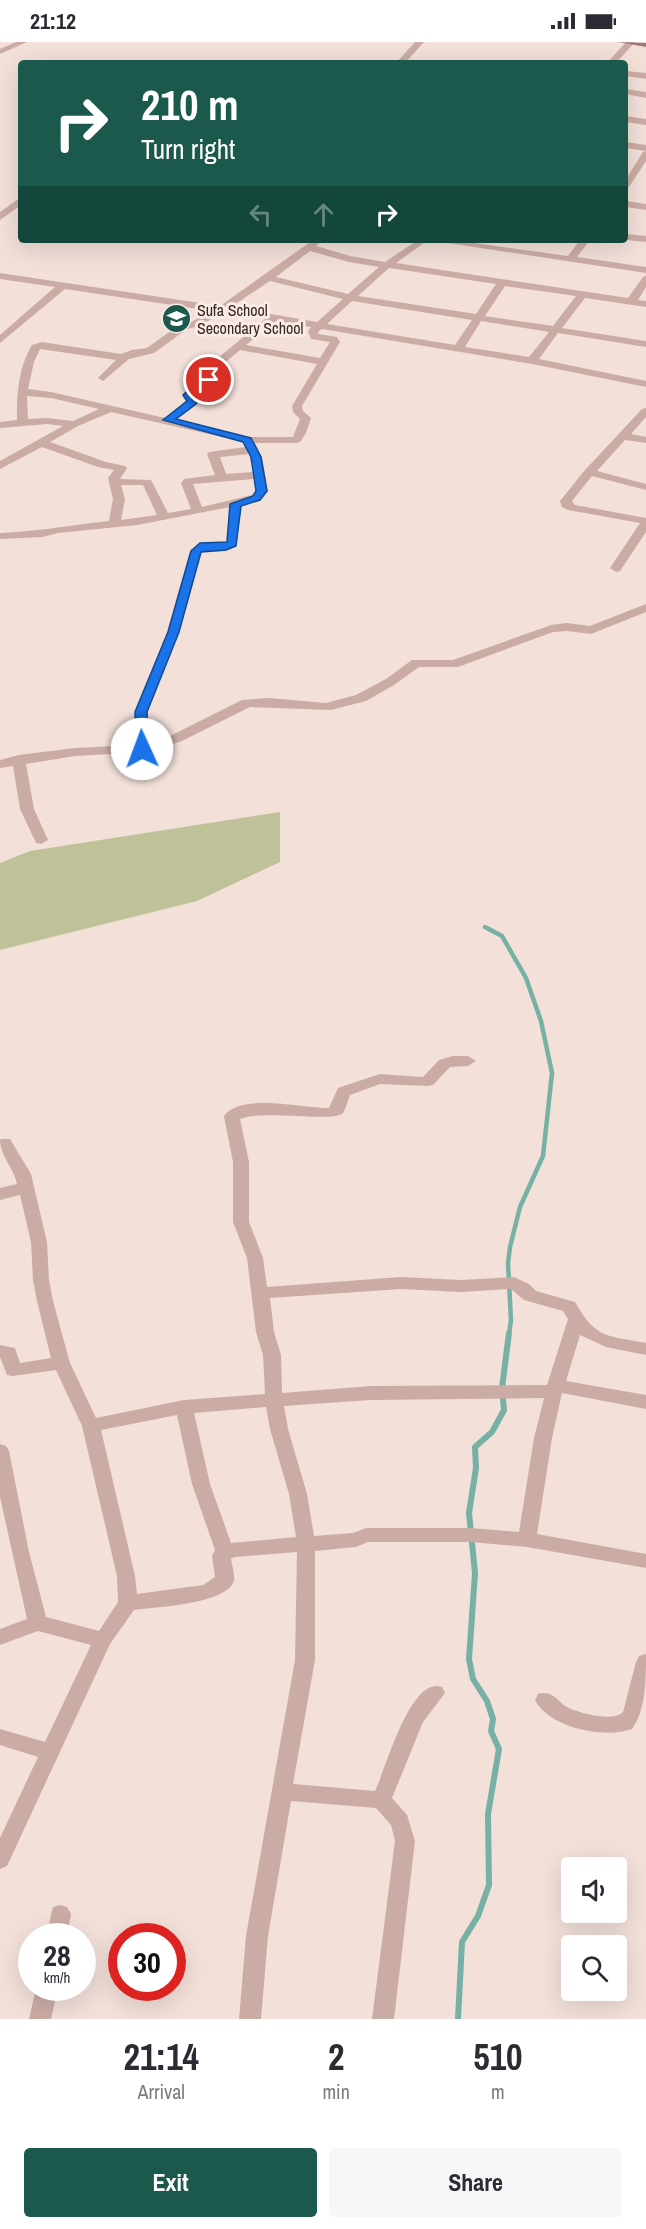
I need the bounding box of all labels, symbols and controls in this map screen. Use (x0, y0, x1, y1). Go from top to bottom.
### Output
text: 21:12 (30, 6, 76, 36)
text: 210 m (141, 77, 239, 133)
icon: right (42, 84, 120, 162)
text: Turn right (141, 131, 235, 167)
icon: left (244, 198, 277, 231)
icon: ahead (307, 198, 340, 231)
icon: right (370, 198, 403, 231)
place label: Sufa School Secondary School (197, 299, 304, 339)
school or university icon: Sufa School Secondary School (160, 303, 192, 335)
pin (183, 354, 234, 405)
icon: arrive (192, 363, 225, 396)
position arrow (110, 717, 174, 781)
map controls (561, 1857, 627, 2001)
button: sound (561, 1857, 627, 1923)
speed limit sign: 30 (108, 1923, 186, 2001)
text: 28 (43, 1935, 71, 1975)
button: search (561, 1935, 627, 2001)
text: km/h (44, 1967, 70, 1988)
text: 21:14 (123, 2033, 199, 2081)
text: 2 (328, 2033, 344, 2081)
text: 510 (473, 2033, 523, 2081)
text: Arrival (138, 2078, 185, 2105)
text: min (322, 2078, 350, 2105)
text: m (491, 2078, 505, 2105)
button: Exit (24, 2148, 317, 2217)
button: Share (329, 2148, 622, 2217)

